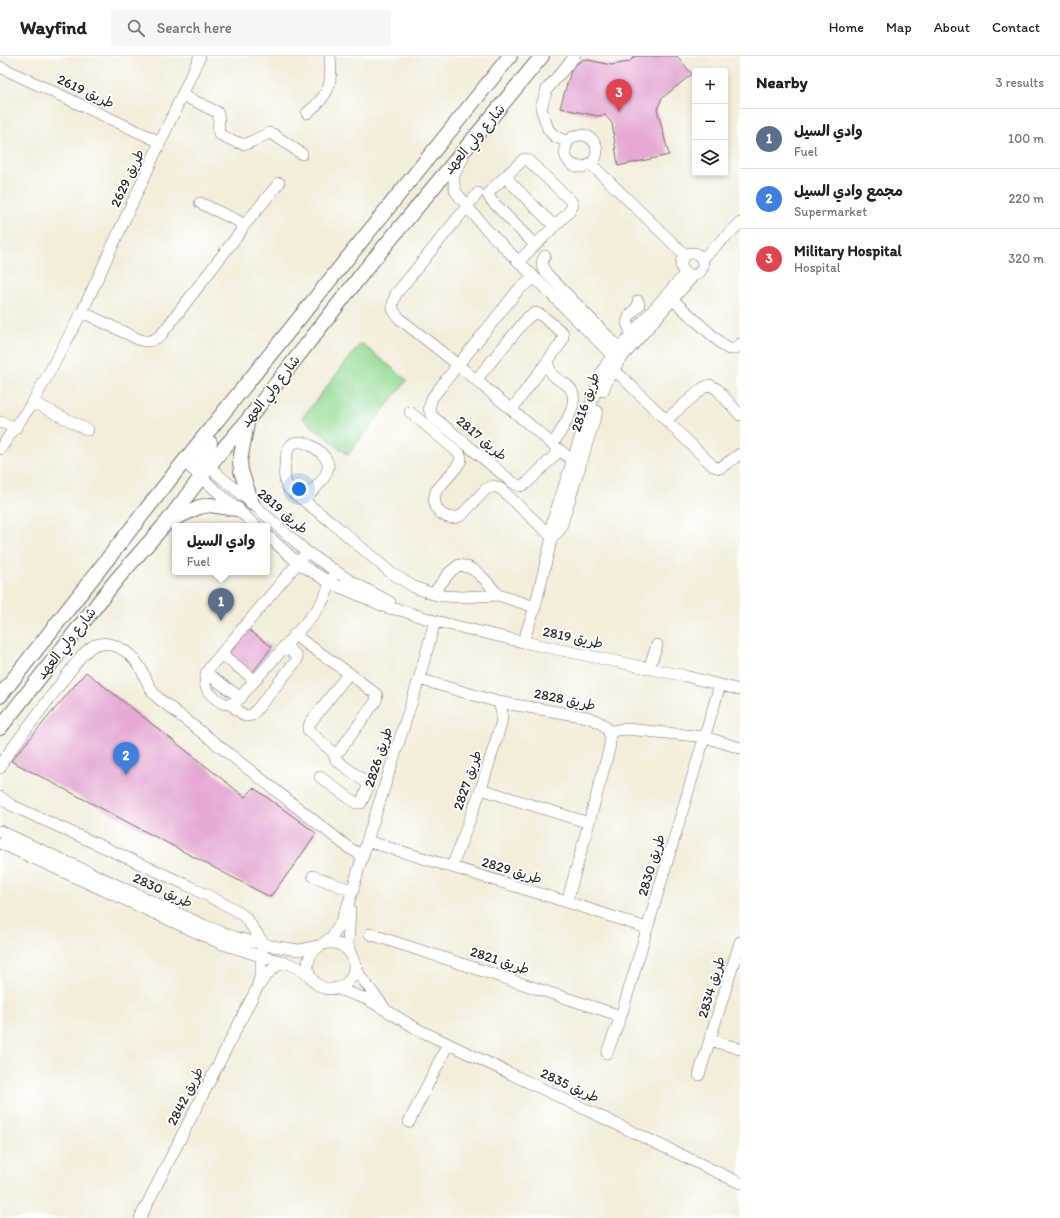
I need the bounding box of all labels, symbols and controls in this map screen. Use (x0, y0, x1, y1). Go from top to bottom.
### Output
search box (111, 10, 391, 46)
text: Wayfind (20, 16, 87, 39)
icon: search (125, 17, 147, 39)
text: Search here (157, 19, 232, 37)
text: Home (829, 19, 864, 36)
text: Map (886, 19, 912, 36)
text: About (934, 19, 970, 36)
text: Contact (992, 19, 1040, 36)
map controls (692, 68, 728, 176)
button: + (692, 68, 728, 104)
street label: طريق 2619 (54, 71, 117, 112)
text: Nearby (756, 72, 808, 92)
text: 3 results (995, 75, 1044, 90)
pin: 3 (606, 79, 632, 112)
street label: شارع ولي العهد (440, 101, 512, 180)
button: − (692, 104, 728, 140)
text: وادي السيل (794, 122, 863, 140)
text: 1 (766, 131, 772, 146)
text: 100 m (1008, 131, 1044, 146)
button: layers (692, 140, 728, 176)
text: Fuel (794, 144, 818, 159)
street label: طريق 2629 (107, 147, 148, 210)
text: مجمع وادي السيل (794, 182, 903, 200)
text: 2 (766, 191, 772, 206)
text: 220 m (1008, 191, 1044, 206)
text: Supermarket (794, 204, 867, 219)
text: Military Hospital (794, 242, 902, 260)
text: 3 (765, 251, 773, 266)
text: 320 m (1008, 251, 1044, 266)
text: Hospital (794, 260, 841, 275)
street label: شارع ولي العهد (237, 352, 307, 433)
street label: طريق 2816 (567, 370, 604, 434)
street label: طريق 2817 (453, 412, 511, 465)
your location (289, 479, 309, 499)
street label: طريق 2819 (254, 485, 311, 538)
popup (172, 523, 270, 575)
text: وادي السيل (187, 532, 255, 550)
text: Fuel (187, 554, 210, 569)
pin: 1 (208, 588, 234, 621)
street label: شارع ولي العهد (33, 604, 103, 685)
street label: طريق 2819 (541, 623, 605, 652)
street label: طريق 2828 (532, 685, 597, 714)
street label: طريق 2826 (361, 725, 396, 789)
pin: 2 (113, 742, 139, 775)
street label: طريق 2827 (449, 748, 486, 812)
street label: طريق 2830 (634, 832, 669, 898)
street label: طريق 2829 (480, 853, 544, 888)
street label: طريق 2830 (130, 869, 195, 912)
street label: طريق 2821 (468, 943, 532, 978)
street label: طريق 2834 (694, 954, 729, 1020)
street label: طريق 2842 (163, 1064, 207, 1128)
street label: طريق 2835 (538, 1065, 602, 1106)

